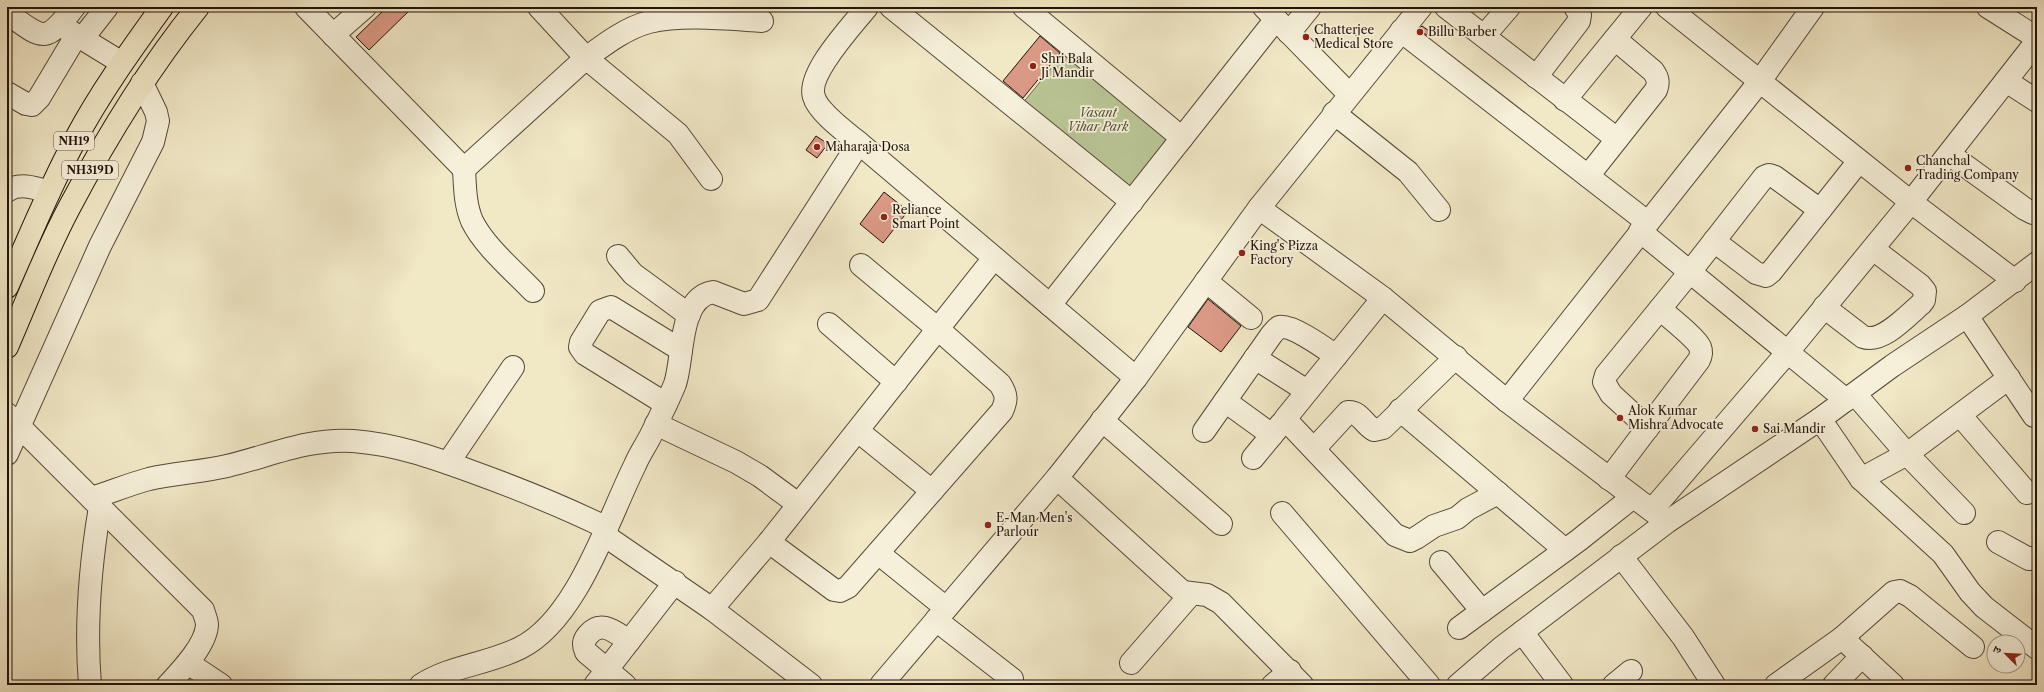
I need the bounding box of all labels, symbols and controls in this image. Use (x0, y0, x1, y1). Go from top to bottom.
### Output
place label: Chatterjee Medical Store (1314, 22, 1394, 51)
place label: Billu Barber (1428, 24, 1497, 39)
marker: Billu Barber (1415, 27, 1425, 37)
marker: Chatterjee Medical Store (1301, 32, 1311, 42)
place label: Shri Bala Ji Mandir (1039, 51, 1094, 80)
marker: Shri Bala Ji Mandir (1028, 61, 1038, 71)
park label: Vasant Vihar Park (1068, 105, 1129, 134)
road number: NH19 (54, 132, 94, 150)
place label: Maharaja Dosa (825, 139, 911, 154)
marker: Maharaja Dosa (812, 142, 822, 152)
place label: Chanchal Trading Company (1916, 153, 2019, 182)
road number: NH319D (62, 161, 118, 179)
marker: Chanchal Trading Company (1903, 163, 1913, 173)
place label: Reliance Smart Point (892, 202, 960, 231)
marker: Reliance Smart Point (879, 212, 889, 222)
place label: King's Pizza Factory (1250, 238, 1319, 267)
marker: King's Pizza Factory (1237, 248, 1247, 258)
place label: Alok Kumar Mishra Advocate (1627, 403, 1724, 432)
marker: Alok Kumar Mishra Advocate (1615, 413, 1625, 423)
place label: Sai Mandir (1763, 421, 1825, 436)
marker: Sai Mandir (1750, 424, 1760, 434)
place label: E-Man Men's Parlour (996, 510, 1072, 539)
marker: E-Man Men's Parlour (983, 520, 993, 530)
north arrow (1986, 634, 2026, 674)
text: उ (1989, 643, 2005, 656)

